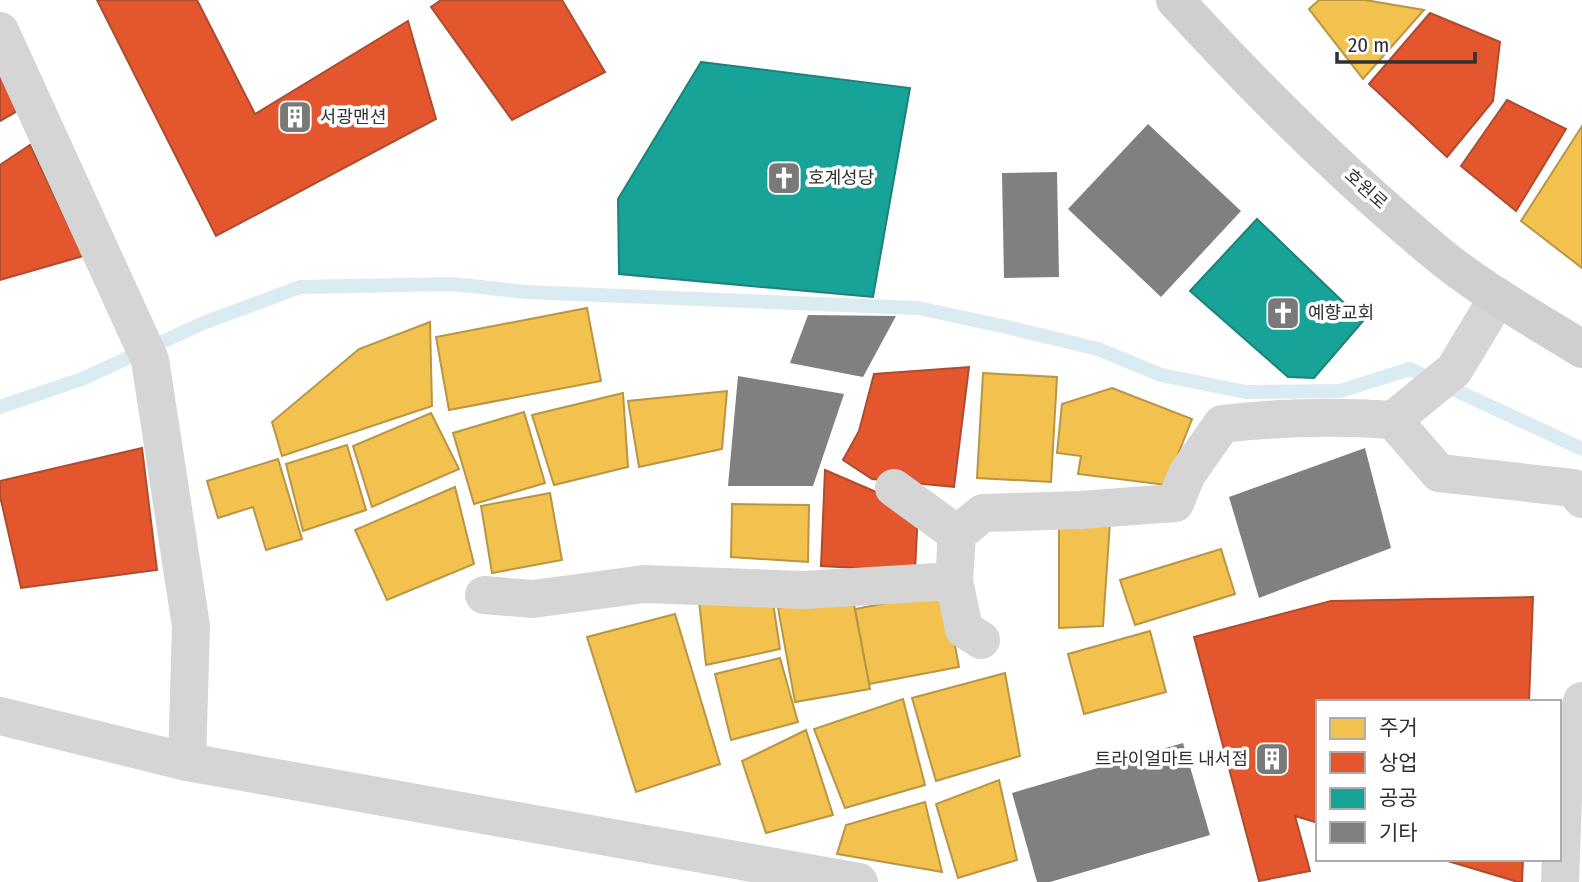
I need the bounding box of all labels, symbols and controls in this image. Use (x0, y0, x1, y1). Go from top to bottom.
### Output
scale bar (1337, 21, 1475, 65)
text: 20 m (1348, 32, 1389, 58)
building icon: 서광맨션 (276, 98, 314, 136)
place label: 서광맨션 (320, 106, 386, 128)
church icon: 호계성당 (765, 159, 803, 197)
street label: 호원로 (1340, 164, 1392, 214)
place label: 호계성당 (808, 167, 874, 189)
church icon: 예향교회 (1264, 294, 1302, 332)
place label: 예향교회 (1308, 302, 1374, 324)
legend (1316, 700, 1561, 861)
text: 주거 (1379, 715, 1418, 741)
building icon: 트라이얼마트 내서점 (1253, 740, 1291, 778)
place label: 트라이얼마트 내서점 (1095, 748, 1248, 770)
text: 상업 (1379, 750, 1418, 776)
text: 공공 (1379, 785, 1418, 811)
text: 기타 (1379, 820, 1418, 846)

